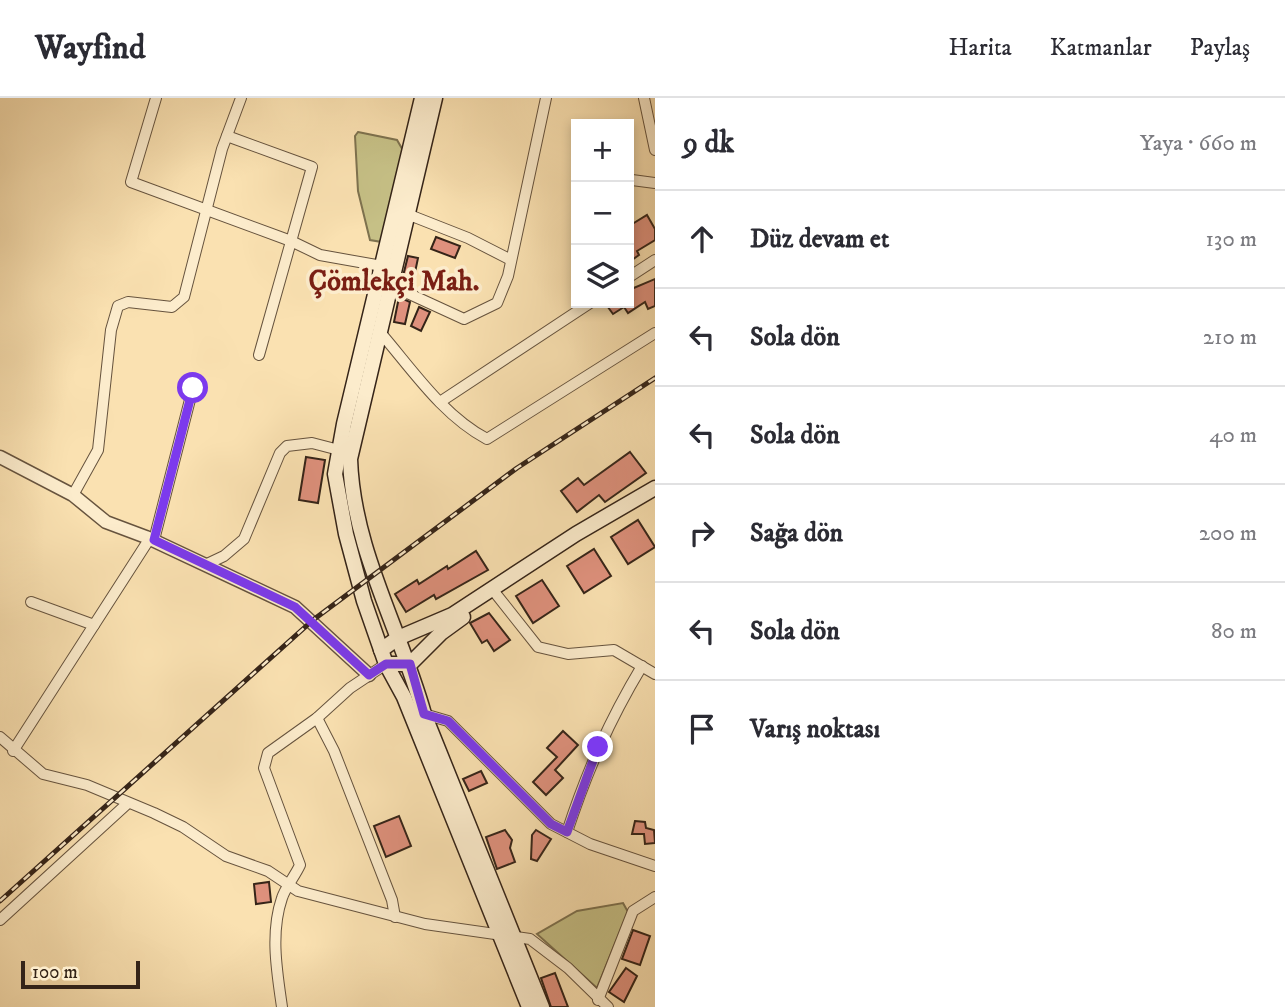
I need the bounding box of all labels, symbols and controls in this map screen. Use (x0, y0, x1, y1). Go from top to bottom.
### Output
text: Wayfind (35, 28, 145, 69)
text: Harita (948, 33, 1012, 63)
text: Katmanlar (1050, 33, 1152, 63)
text: Paylaş (1190, 33, 1250, 63)
map controls (571, 119, 634, 308)
button: + (571, 119, 634, 182)
text: 9 dk (683, 125, 734, 162)
text: Yaya · 660 m (1140, 129, 1257, 158)
button: − (571, 182, 634, 245)
icon: ahead (683, 220, 721, 258)
text: Düz devam et (750, 223, 889, 256)
text: 130 m (1205, 225, 1257, 254)
button: layers (571, 245, 634, 308)
district label: Çömlekçi Mah. (309, 264, 479, 299)
icon: left (683, 318, 721, 356)
text: Sola dön (750, 321, 840, 354)
text: 210 m (1203, 323, 1257, 352)
route start (177, 372, 208, 403)
icon: left (683, 416, 721, 454)
text: Sola dön (750, 419, 840, 452)
text: 40 m (1209, 421, 1257, 450)
icon: right (683, 514, 721, 552)
text: Sağa dön (750, 517, 843, 550)
text: 200 m (1199, 519, 1257, 548)
icon: left (683, 612, 721, 650)
text: Sola dön (750, 615, 840, 648)
text: 80 m (1211, 617, 1257, 646)
icon: arrive (683, 710, 721, 748)
text: Varış noktası (750, 713, 880, 746)
route end (582, 731, 613, 762)
scale bar (21, 958, 140, 990)
text: 100 m (32, 961, 78, 984)

